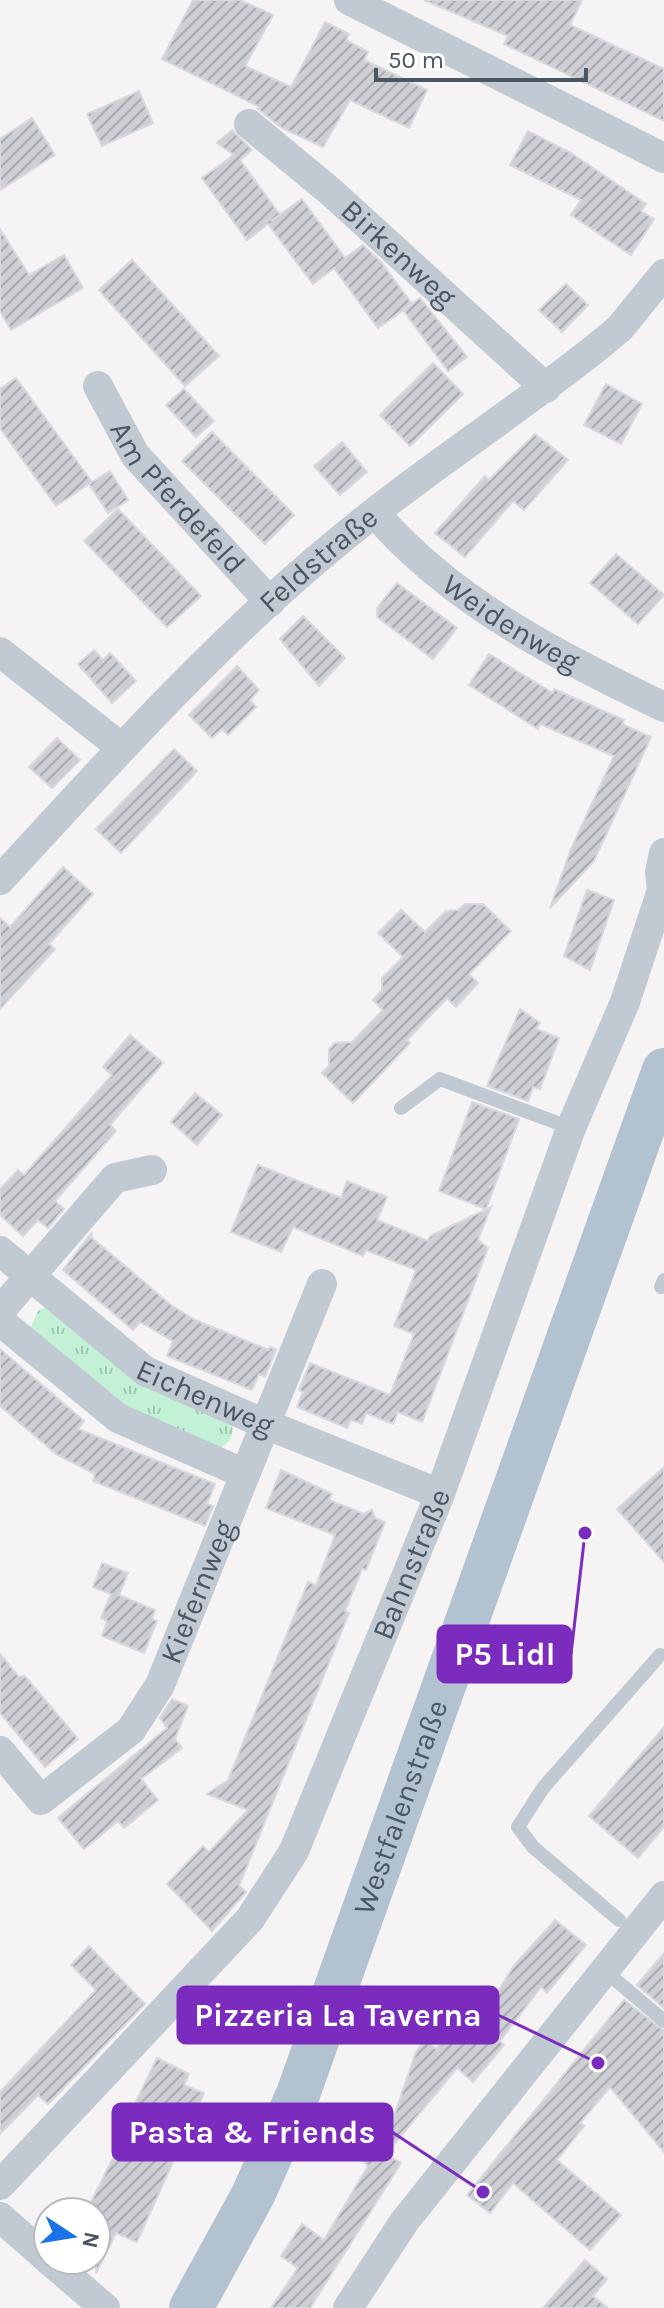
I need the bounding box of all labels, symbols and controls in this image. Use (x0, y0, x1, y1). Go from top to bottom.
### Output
scale bar (376, 32, 586, 82)
text: 50 m (388, 46, 444, 74)
street label: Birkenweg (334, 192, 464, 315)
street label: Am Pferdefeld (102, 415, 253, 581)
street label: Feldstraße (251, 499, 385, 620)
street label: Weidenweg (435, 566, 586, 680)
street label: Eichenweg (131, 1351, 280, 1444)
street label: Bahnstraße (364, 1483, 458, 1645)
street label: Kiefernweg (153, 1515, 243, 1669)
callout: P5 Lidl (438, 1626, 571, 1682)
text: P5 Lidl (455, 1636, 556, 1673)
street label: Westfalenstraße (346, 1695, 455, 1919)
callout: Pizzeria La Taverna (178, 1987, 498, 2043)
text: Pizzeria La Taverna (194, 1997, 482, 2034)
callout: Pasta & Friends (113, 2104, 392, 2160)
text: Pasta & Friends (129, 2114, 375, 2151)
north arrow (32, 2196, 112, 2276)
text: N (76, 2230, 105, 2250)

